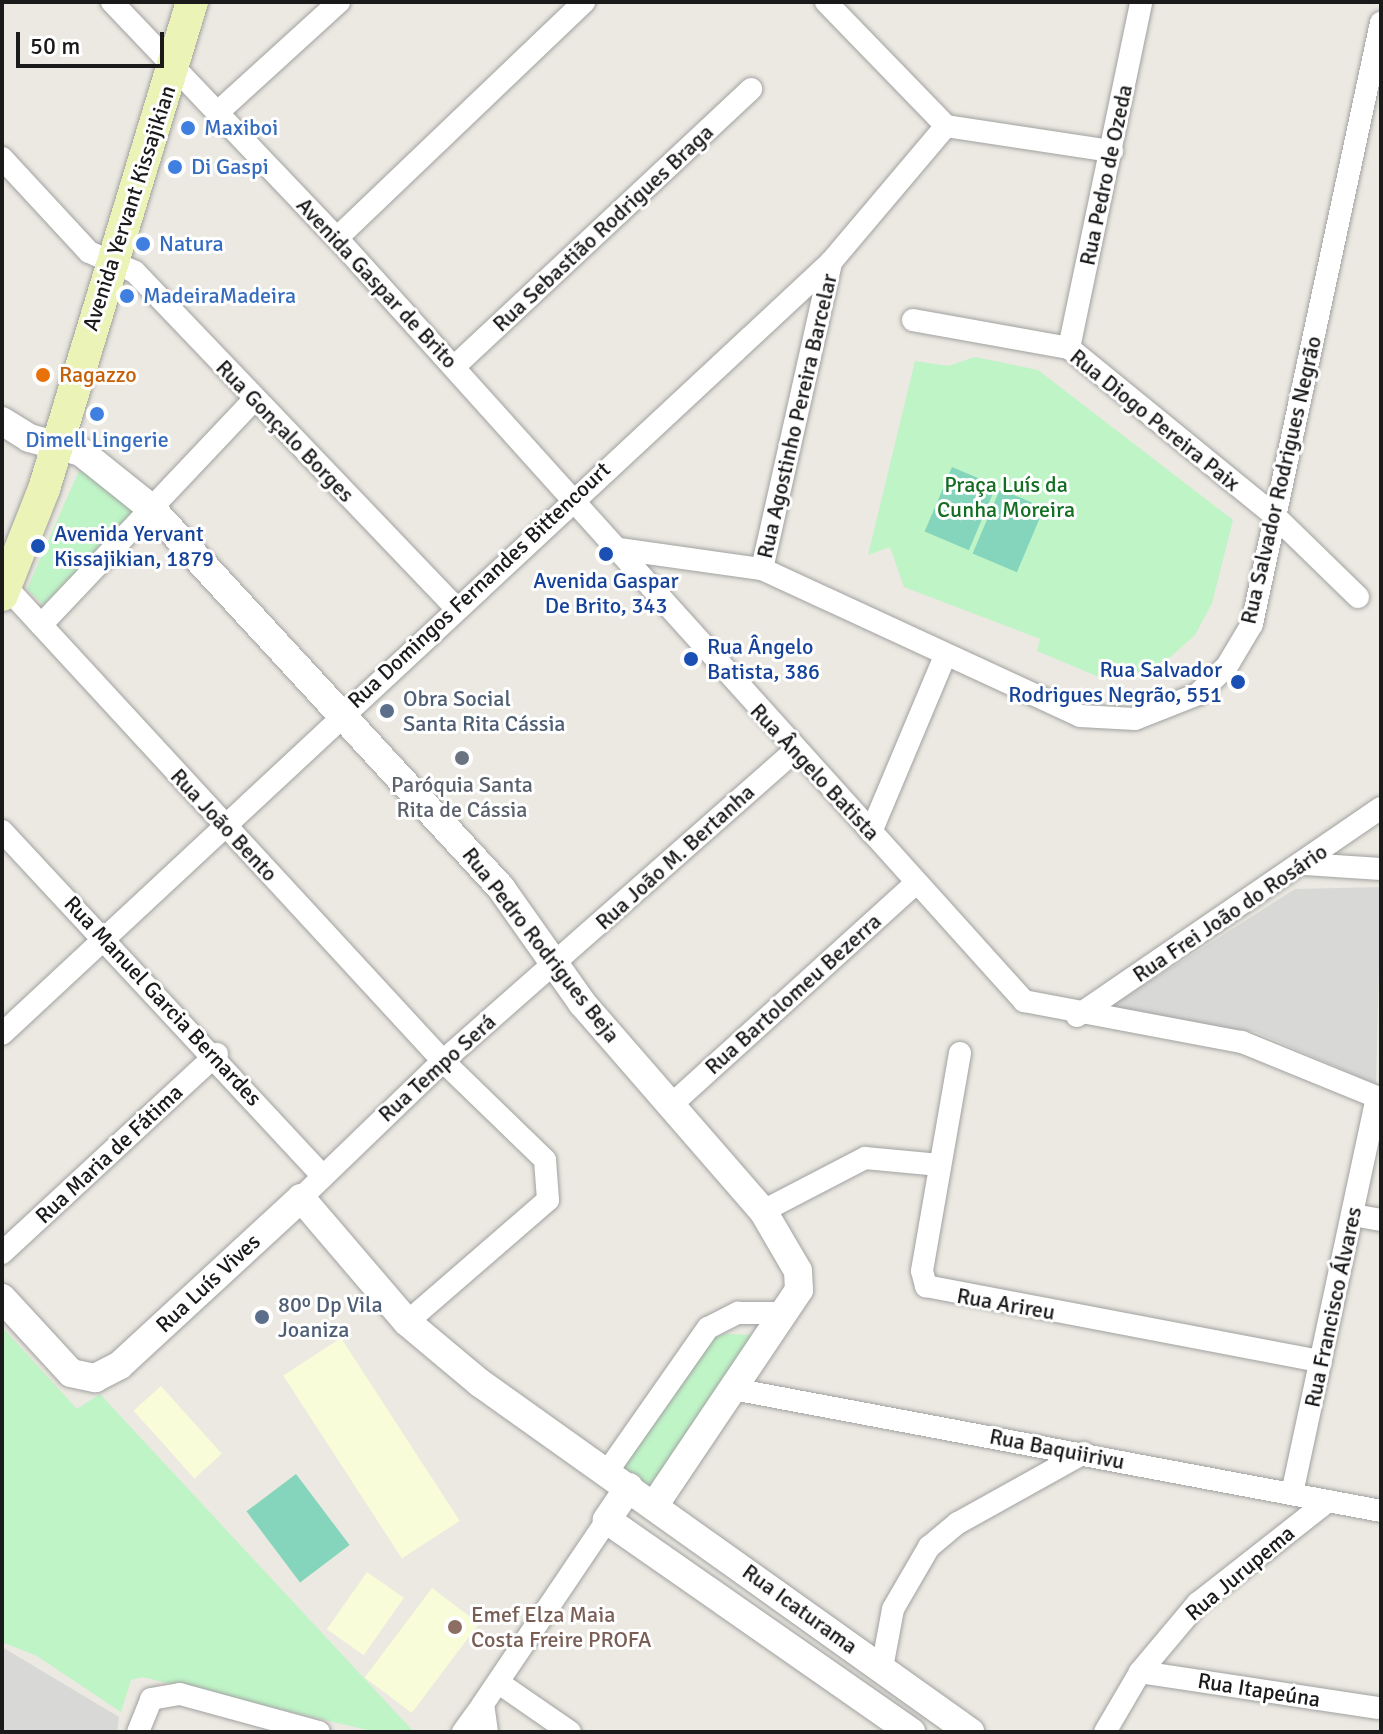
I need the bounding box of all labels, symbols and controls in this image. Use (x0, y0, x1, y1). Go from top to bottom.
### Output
scale bar (20, 16, 168, 66)
text: 50 m (30, 31, 80, 61)
street label: Avenida Yervant Kissajikian (77, 82, 181, 334)
street label: Rua Pedro de Ozeda (1074, 82, 1138, 268)
place label: Maxiboi (204, 115, 278, 141)
marker: Maxiboi (179, 119, 197, 137)
street label: Rua Sebastião Rodrigues Braga (487, 119, 719, 337)
place label: Di Gaspi (191, 154, 269, 180)
marker: Di Gaspi (166, 158, 184, 176)
street label: Avenida Gaspar de Brito (291, 192, 463, 374)
place label: Natura (159, 231, 224, 257)
marker: Natura (134, 235, 152, 253)
street label: Rua Agostinho Pereira Barcelar (751, 271, 843, 561)
place label: MadeiraMadeira (143, 283, 296, 309)
marker: MadeiraMadeira (118, 287, 136, 305)
street label: Rua Salvador Rodrigues Negrão (1235, 333, 1327, 627)
street label: Rua Diogo Pereira Paix (1065, 343, 1245, 497)
street label: Rua Gonçalo Borges (210, 354, 360, 508)
place label: Ragazzo (59, 362, 137, 388)
marker: Ragazzo (34, 366, 52, 384)
marker: Dimell Lingerie (88, 405, 106, 423)
place label: Dimell Lingerie (25, 427, 169, 453)
street label: Rua Domingos Fernandes Bittencourt (342, 456, 616, 714)
park label: Praça Luís da Cunha Moreira (937, 471, 1075, 522)
place label: Avenida Yervant Kissajikian, 1879 (54, 520, 214, 572)
marker: Avenida Yervant Kissajikian, 1879 (29, 537, 47, 555)
marker: Avenida Gaspar De Brito, 343 (597, 545, 615, 563)
place label: Avenida Gaspar De Brito, 343 (533, 567, 679, 618)
place label: Rua Ângelo Batista, 386 (707, 633, 820, 684)
marker: Rua Ângelo Batista, 386 (682, 650, 700, 668)
place label: Rua Salvador Rodrigues Negrão, 551 (1008, 656, 1222, 708)
marker: Rua Salvador Rodrigues Negrão, 551 (1229, 673, 1247, 691)
place label: Obra Social Santa Rita Cássia (403, 685, 566, 736)
street label: Rua Ângelo Batista (745, 698, 885, 846)
marker: Obra Social Santa Rita Cássia (378, 702, 396, 720)
marker: Paróquia Santa Rita de Cássia (453, 749, 471, 767)
street label: Rua João Bento (165, 763, 283, 887)
place label: Paróquia Santa Rita de Cássia (391, 771, 533, 822)
street label: Rua João M. Bertanha (590, 779, 760, 935)
street label: Rua Frei João do Rosário (1128, 838, 1332, 988)
street label: Rua Pedro Rodrigues Beja (457, 842, 625, 1048)
street label: Rua Manuel Garcia Bernardes (59, 891, 267, 1111)
street label: Rua Bartolomeu Bezerra (700, 908, 886, 1080)
street label: Rua Tempo Será (373, 1008, 501, 1128)
street label: Rua Maria de Fátima (30, 1079, 188, 1229)
street label: Rua Francisco Álvares (1299, 1204, 1367, 1410)
street label: Rua Luís Vives (150, 1228, 266, 1338)
street label: Rua Arireu (955, 1282, 1057, 1326)
place label: 80º Dp Vila Joaniza (278, 1291, 383, 1342)
marker: 80º Dp Vila Joaniza (253, 1308, 271, 1326)
street label: Rua Baquiirivu (987, 1423, 1127, 1475)
street label: Rua Jurupema (1180, 1520, 1300, 1626)
street label: Rua Icaturama (737, 1558, 863, 1660)
place label: Emef Elza Maia Costa Freire PROFA (471, 1601, 651, 1652)
marker: Emef Elza Maia Costa Freire PROFA (446, 1618, 464, 1636)
street label: Rua Itapeúna (1196, 1667, 1322, 1713)

